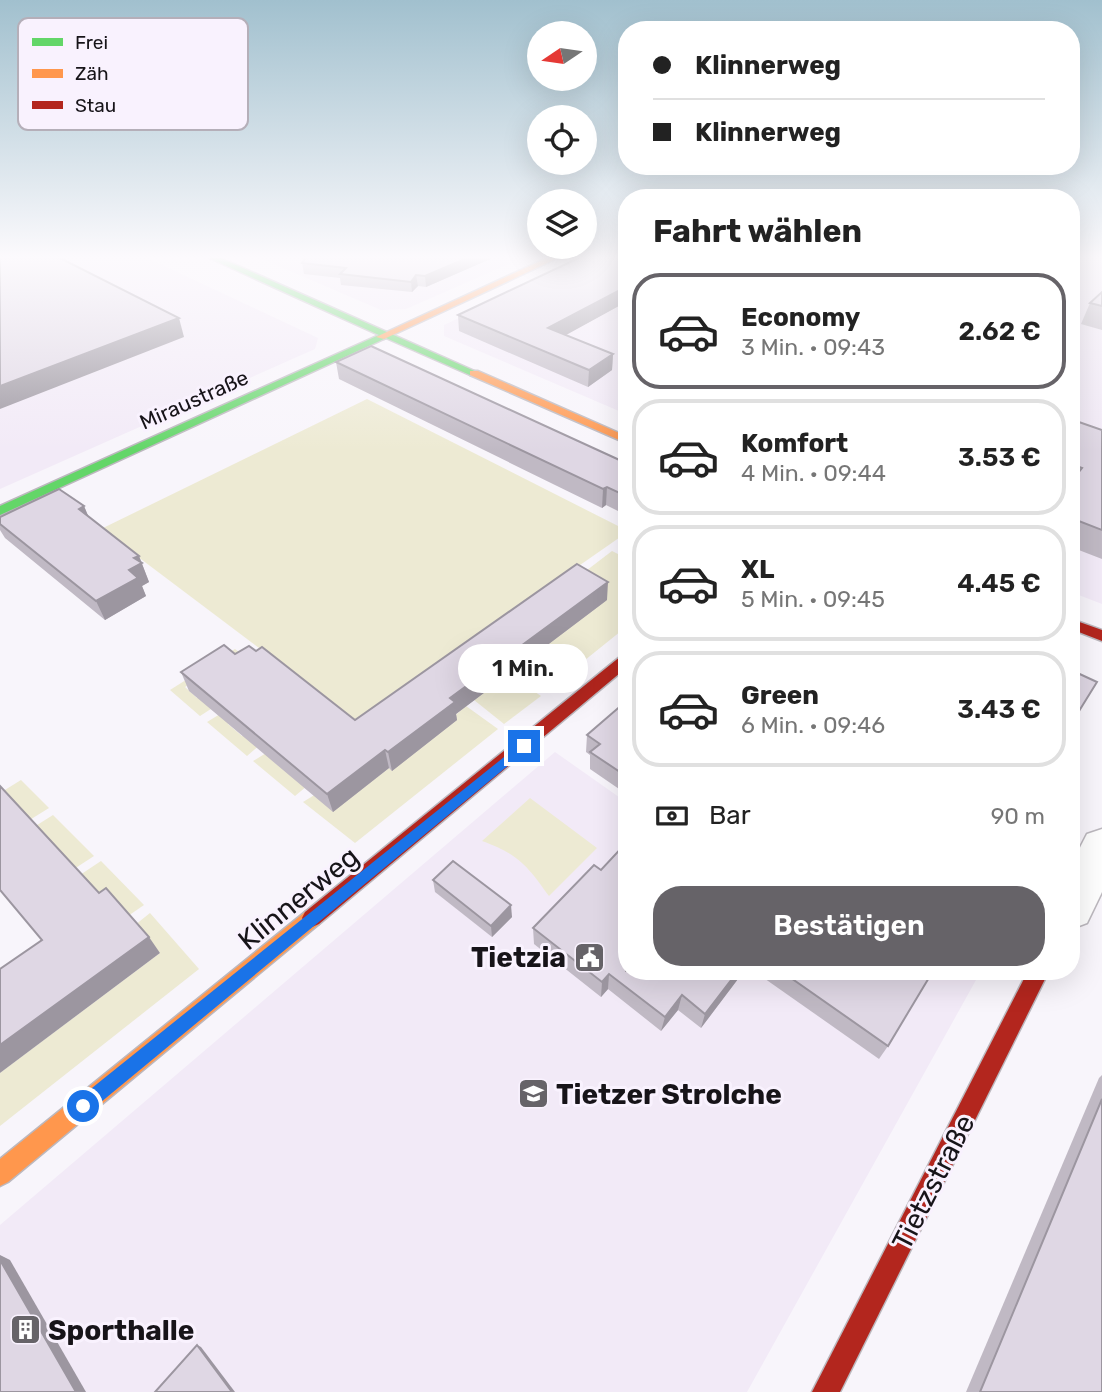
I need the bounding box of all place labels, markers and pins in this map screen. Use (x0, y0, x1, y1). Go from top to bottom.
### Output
public building icon: Tietzia (572, 940, 606, 974)
place label: Tietzia (471, 941, 566, 974)
school or university icon: Tietzer Strolche (516, 1077, 550, 1111)
place label: Tietzer Strolche (556, 1078, 782, 1111)
building icon: Sporthalle (8, 1313, 42, 1347)
place label: Sporthalle (48, 1314, 195, 1347)

